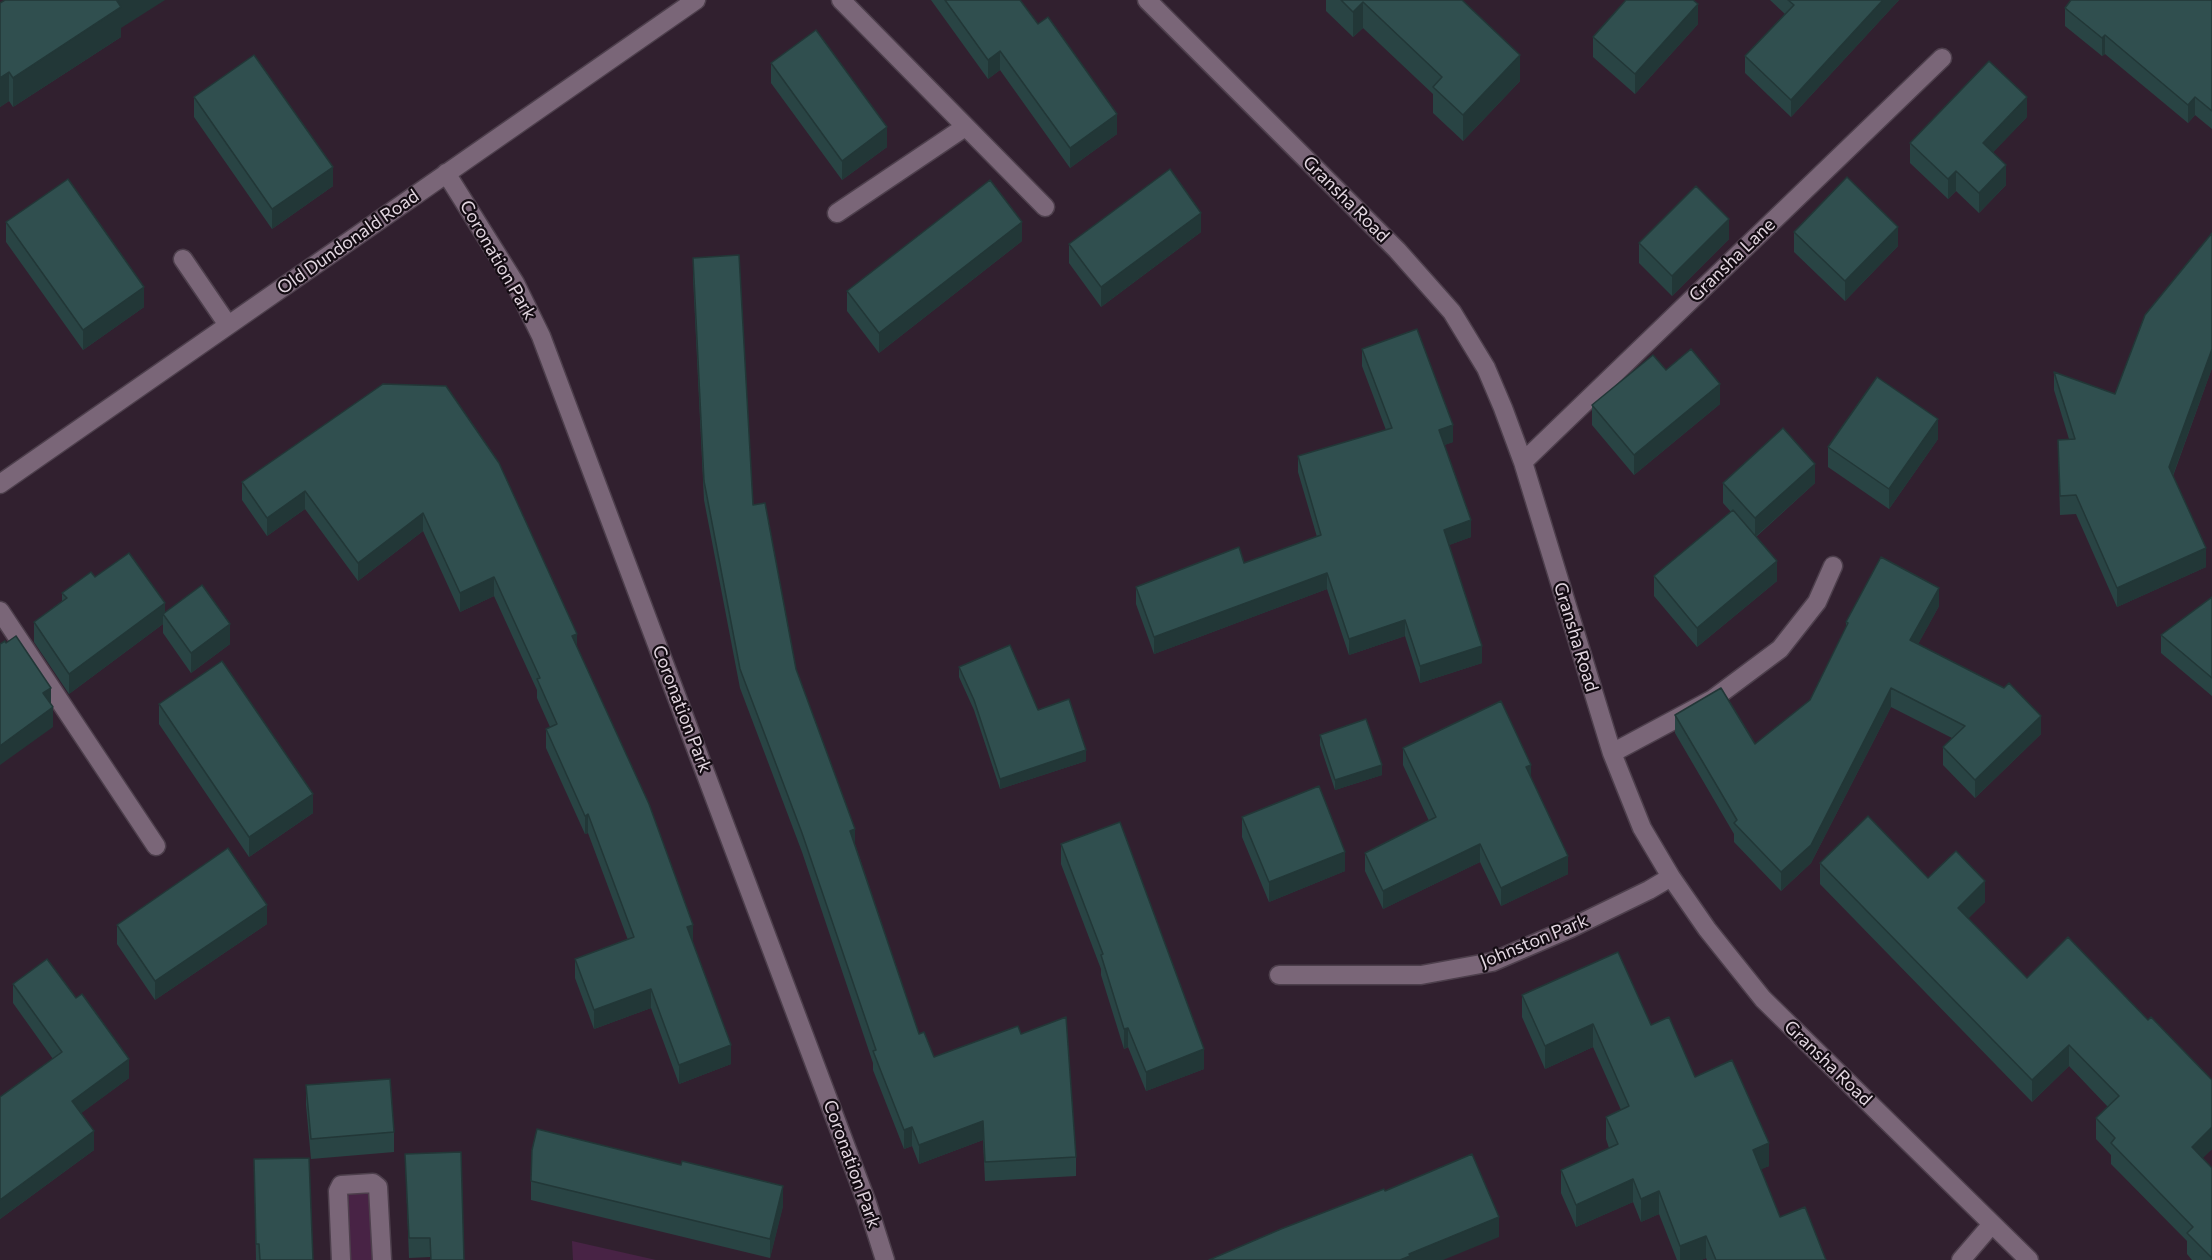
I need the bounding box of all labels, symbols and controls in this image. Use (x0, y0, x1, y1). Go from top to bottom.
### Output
street label: Gransha Road (1298, 151, 1394, 247)
street label: Old Dundonald Road (273, 185, 423, 299)
street label: Coronation Park (455, 196, 541, 324)
street label: Gransha Lane (1685, 214, 1779, 306)
street label: Gransha Road (1549, 580, 1603, 694)
street label: Coronation Park (648, 642, 716, 776)
street label: Johnston Park (1477, 910, 1591, 972)
street label: Gransha Road (1780, 1016, 1876, 1110)
street label: Coronation Park (819, 1097, 885, 1231)

